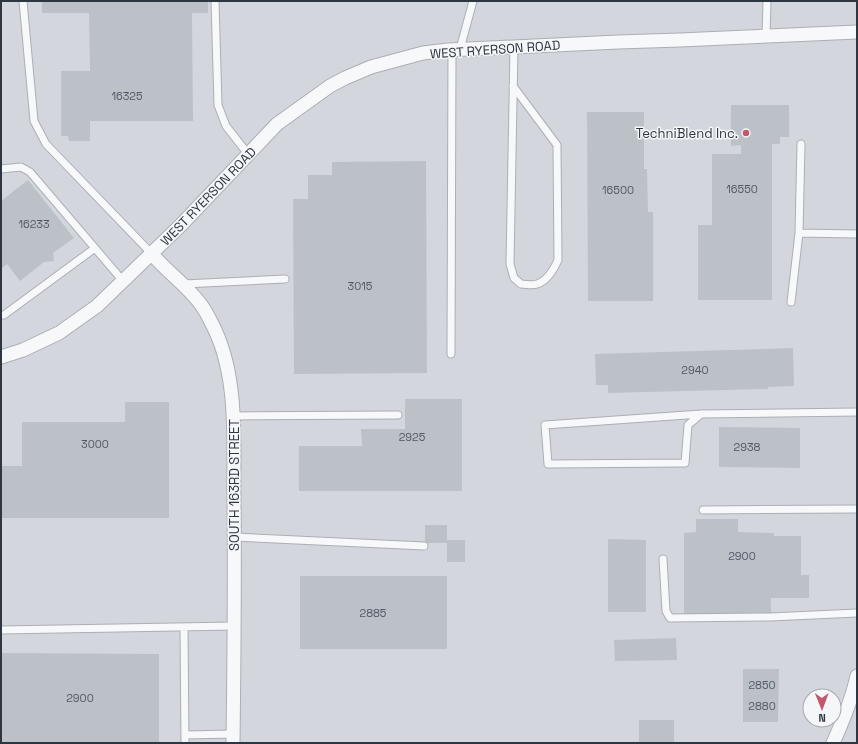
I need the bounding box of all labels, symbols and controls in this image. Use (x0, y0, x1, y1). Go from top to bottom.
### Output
street label: WEST RYERSON ROAD (429, 36, 561, 63)
house number: 16325 (111, 89, 143, 103)
place label: TechniBlend Inc. (636, 125, 738, 142)
marker: TechniBlend Inc. (741, 128, 751, 138)
street label: WEST RYERSON ROAD (157, 143, 260, 249)
house number: 16550 (726, 182, 758, 196)
house number: 16500 (602, 183, 634, 197)
house number: 16233 (18, 217, 50, 231)
house number: 3015 (348, 279, 373, 293)
house number: 2940 (681, 363, 709, 377)
street label: SOUTH 163RD STREET (226, 419, 243, 551)
house number: 2925 (399, 430, 426, 444)
house number: 3000 (81, 437, 109, 451)
house number: 2938 (734, 440, 761, 454)
house number: 2900 (728, 549, 756, 563)
house number: 2885 (360, 606, 387, 620)
house number: 2850 (748, 678, 776, 692)
north arrow (802, 688, 842, 728)
house number: 2900 (66, 691, 94, 705)
house number: 2880 (748, 699, 776, 713)
text: N (818, 711, 826, 725)

